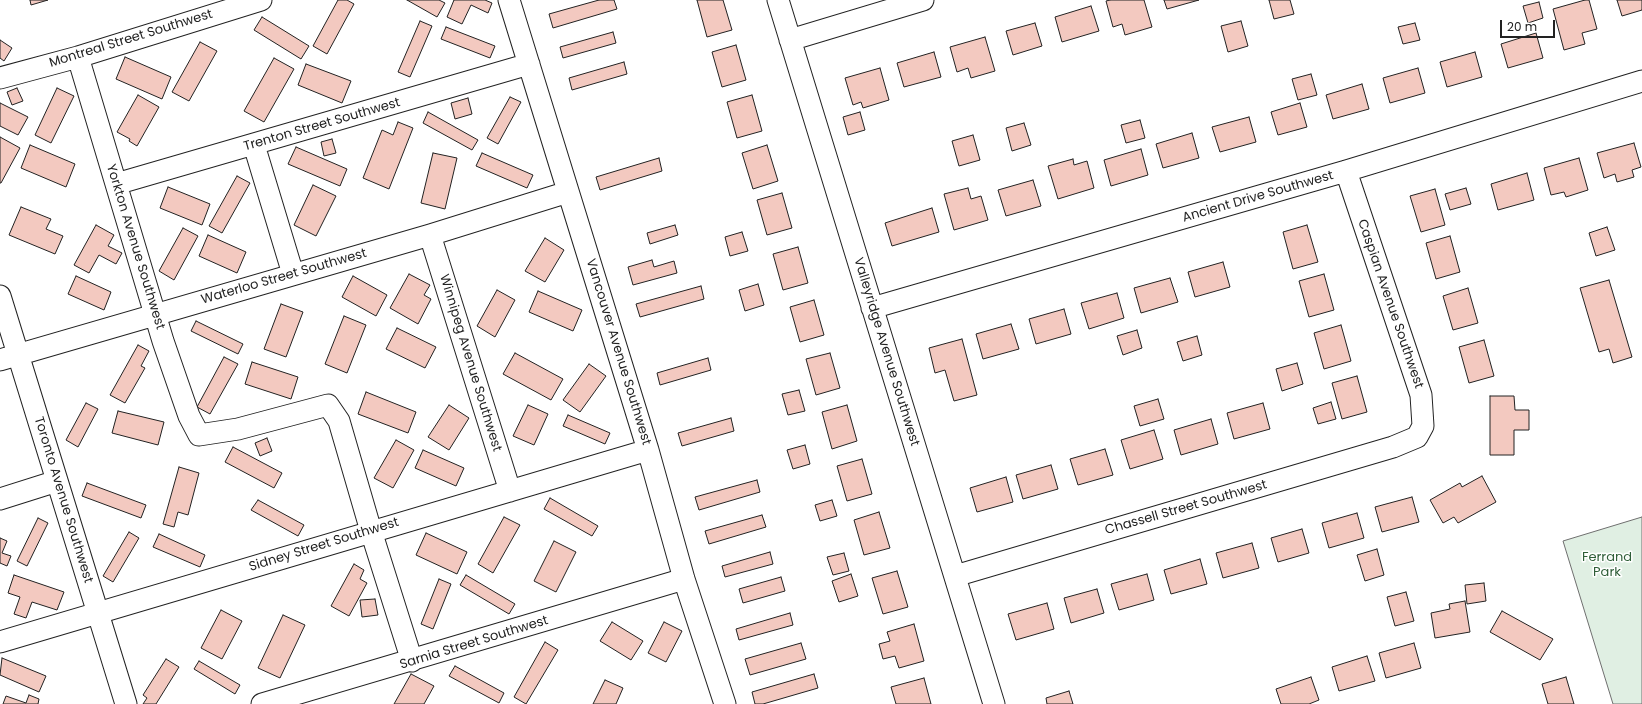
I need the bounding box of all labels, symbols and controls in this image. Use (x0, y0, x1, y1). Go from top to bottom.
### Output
street label: Montreal Street Southwest (47, 7, 215, 71)
scale bar (1502, 12, 1557, 38)
text: 20 m (1507, 18, 1537, 35)
street label: Trenton Street Southwest (242, 95, 402, 155)
street label: Yorkton Avenue Southwest (102, 162, 168, 332)
street label: Ancient Drive Southwest (1181, 168, 1335, 226)
street label: Caspian Avenue Southwest (1354, 217, 1426, 391)
street label: Waterloo Street Southwest (199, 246, 369, 308)
street label: Valleyridge Avenue Southwest (850, 256, 922, 448)
street label: Vancouver Avenue Southwest (582, 257, 654, 447)
street label: Winnipeg Avenue Southwest (436, 272, 504, 454)
street label: Toronto Avenue Southwest (30, 415, 96, 585)
street label: Chassell Street Southwest (1103, 477, 1269, 539)
street label: Sidney Street Southwest (247, 515, 401, 575)
park label: Ferrand Park (1582, 550, 1632, 581)
street label: Sarnia Street Southwest (398, 613, 550, 673)

